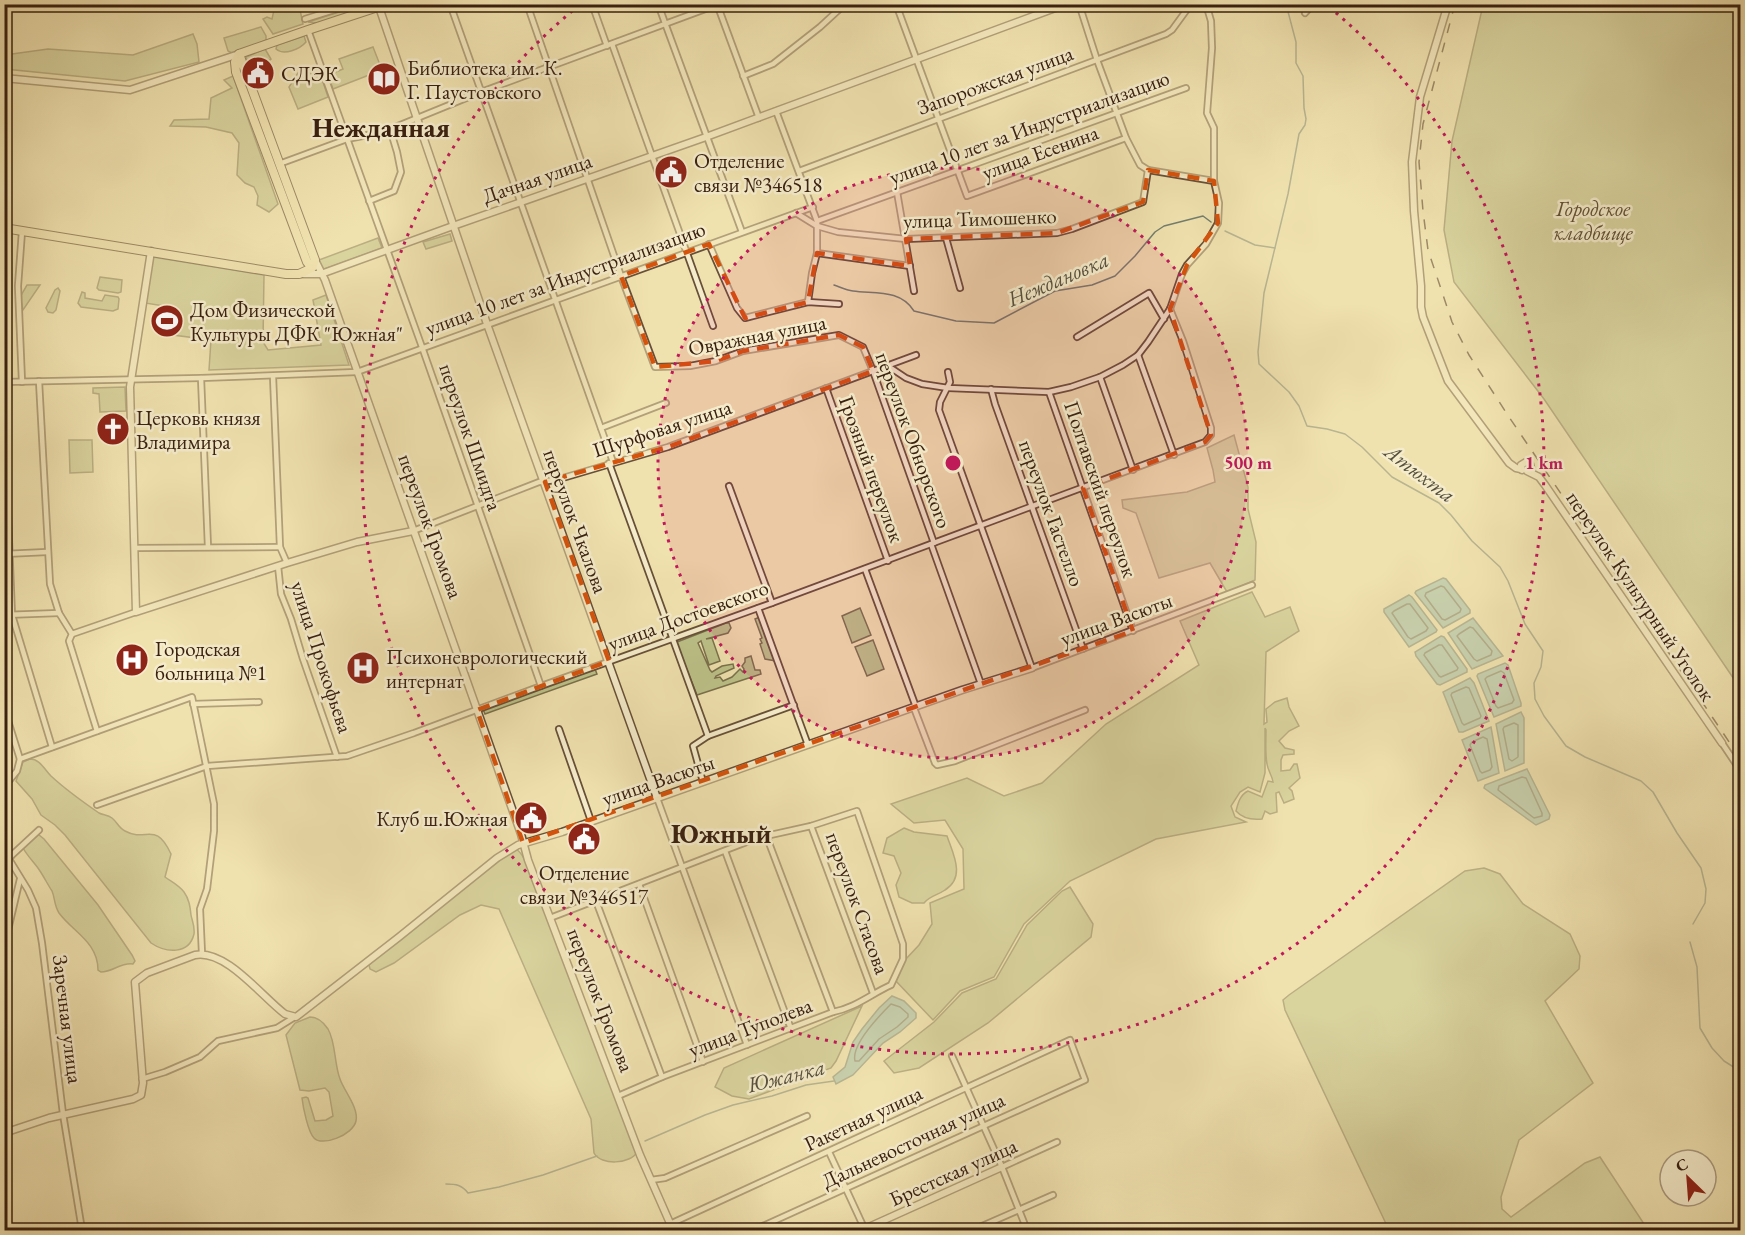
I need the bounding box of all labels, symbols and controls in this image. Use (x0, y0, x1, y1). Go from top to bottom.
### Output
street label: Запорожская улица (913, 39, 1077, 121)
place label: Библиотека им. К. Г. Паустовского (407, 54, 562, 105)
public building icon: СДЭК (240, 55, 276, 91)
place label: СДЭК (281, 60, 338, 87)
library icon: Библиотека им. К. Г. Паустовского (366, 61, 402, 97)
street label: улица 10 лет за Индустриализацию (885, 64, 1173, 190)
district label: Нежданная (312, 110, 450, 145)
street label: улица Есенина (978, 118, 1103, 186)
street label: Дачная улица (479, 146, 596, 209)
place label: Отделение связи №346518 (694, 147, 822, 198)
public building icon: Отделение связи №346518 (653, 154, 689, 190)
park label: Городское кладбище (1553, 195, 1634, 246)
street label: улица Тимошенко (903, 202, 1057, 234)
street label: улица 10 лет за Индустриализацию (421, 215, 709, 341)
water label: Неждановка (1002, 245, 1113, 314)
place label: Дом Физической Культуры ДФК "Южная" (190, 296, 403, 347)
sports icon: Дом Физической Культуры ДФК "Южная" (149, 303, 185, 339)
street label: Овражная улица (686, 308, 829, 362)
street label: переулок Обнорского (870, 348, 958, 532)
street label: переулок Шмидта (433, 360, 509, 515)
street label: Грозный переулок (833, 392, 911, 546)
street label: Шурфовая улица (589, 393, 735, 463)
street label: Полтавский переулок (1058, 397, 1144, 581)
place label: Церковь князя Владимира (136, 404, 261, 455)
church icon: Церковь князя Владимира (95, 411, 131, 447)
street label: переулок Гастелло (1013, 436, 1091, 590)
water label: Атюхта (1377, 436, 1461, 509)
street label: переулок Чкалова (537, 445, 615, 597)
street label: переулок Громова (392, 450, 470, 603)
text: 500 m (1224, 451, 1272, 474)
text: 1 km (1525, 451, 1564, 474)
centre of rings (943, 453, 963, 473)
street label: переулок Культурный Уголок (1561, 486, 1721, 706)
street label: улица Достоевского (604, 573, 772, 657)
street label: улица Прокофьева (285, 578, 359, 737)
street label: улица Васюты (1056, 586, 1176, 652)
place label: Городская больница №1 (155, 635, 267, 686)
hospital icon: Городская больница №1 (114, 642, 150, 678)
place label: Психоневрологический интернат (386, 643, 587, 694)
hospital icon: Психоневрологический интернат (345, 650, 381, 686)
street label: улица Васюты (598, 748, 718, 812)
public building icon: Клуб ш.Южная (513, 800, 549, 836)
place label: Клуб ш.Южная (376, 805, 508, 832)
district label: Южный (671, 816, 771, 851)
public building icon: Отделение связи №346517 (566, 821, 602, 857)
street label: переулок Стасова (820, 828, 896, 978)
place label: Отделение связи №346517 (520, 859, 649, 910)
street label: переулок Громова (561, 924, 641, 1076)
street label: Заречная улица (47, 953, 89, 1086)
street label: улица Туполева (684, 991, 816, 1063)
water label: Южанка (743, 1052, 828, 1100)
street label: Ракетная улица (800, 1079, 927, 1157)
street label: Дальневосточная улица (817, 1085, 1009, 1194)
street label: Брестская улица (885, 1131, 1022, 1212)
north arrow (1658, 1148, 1718, 1208)
text: С (1672, 1153, 1691, 1177)

